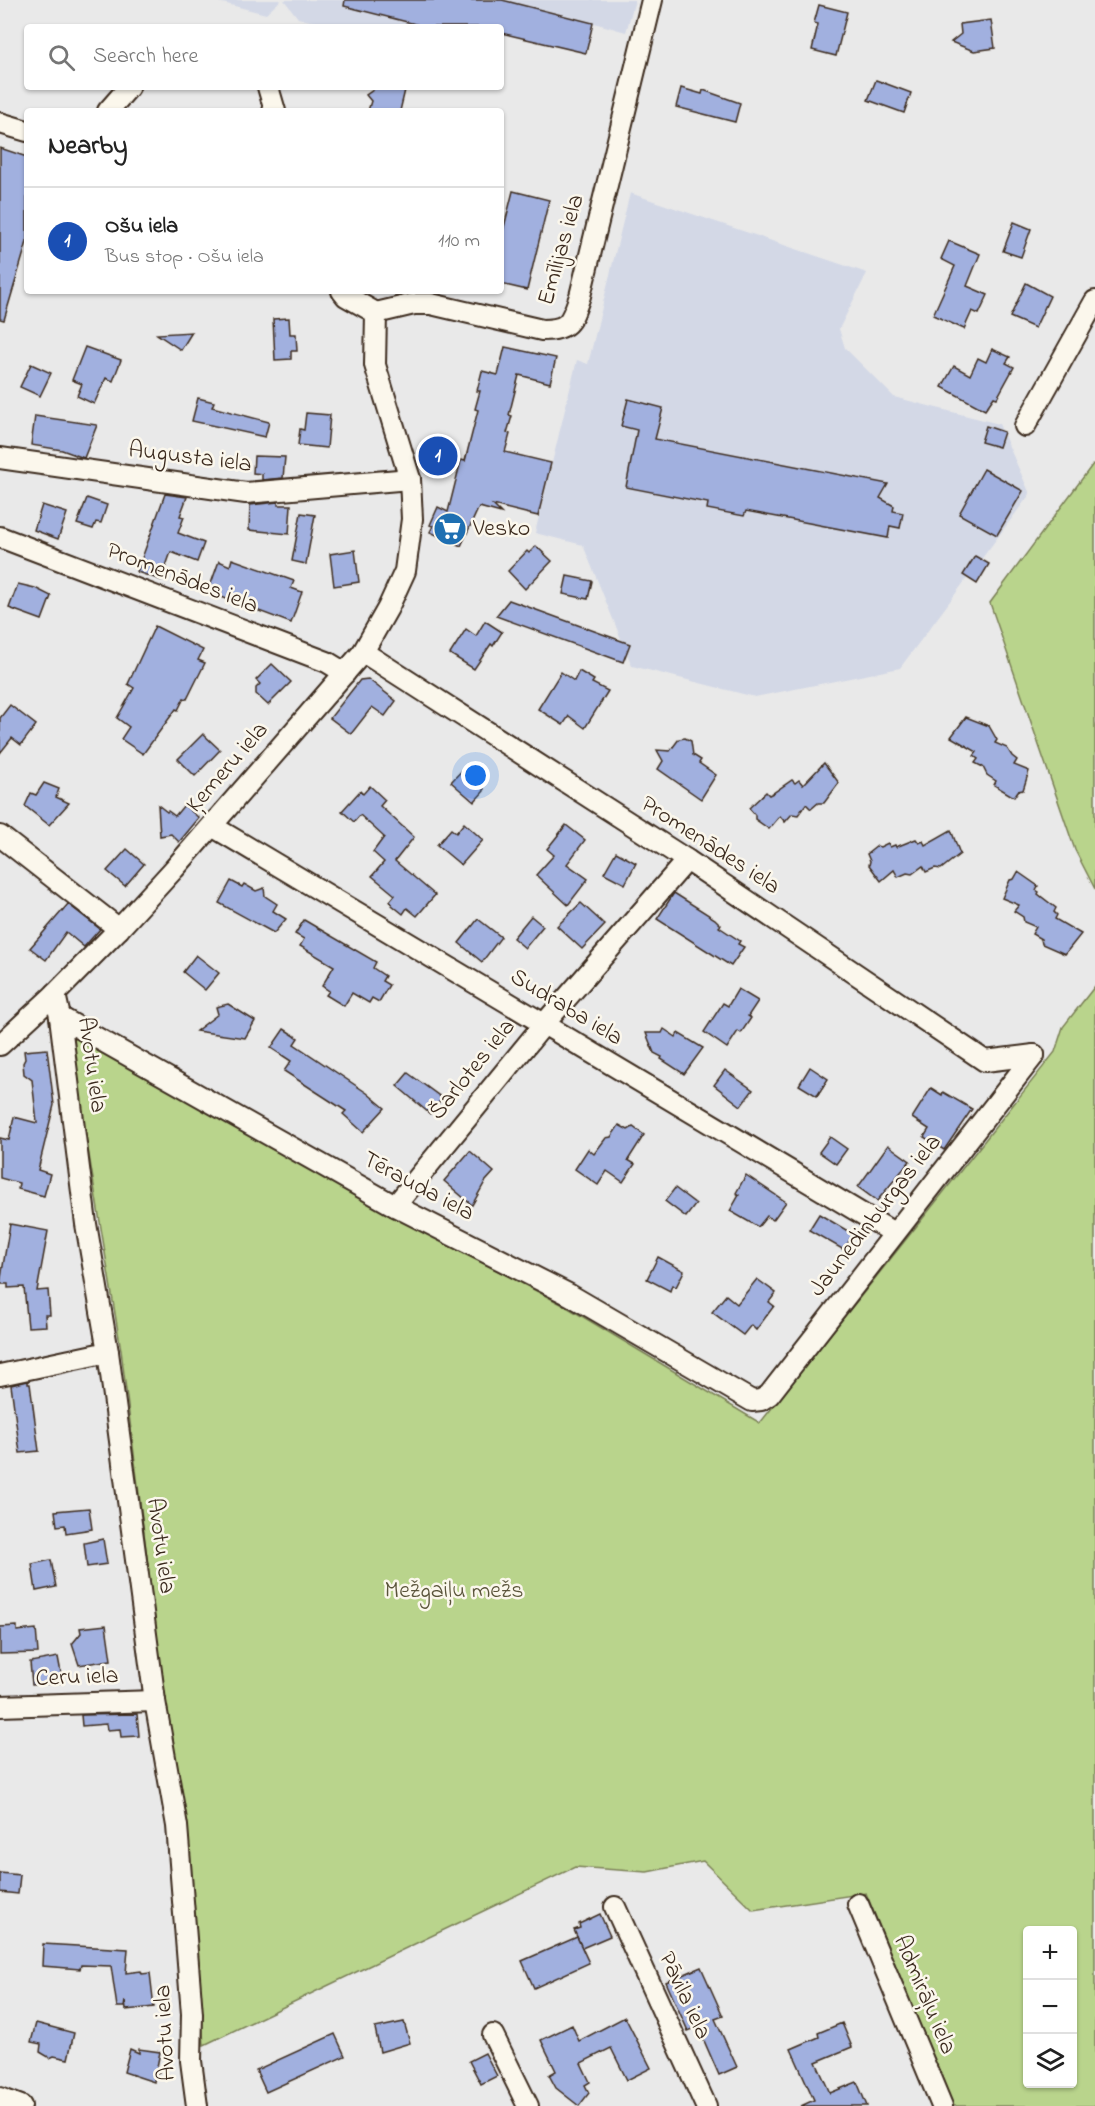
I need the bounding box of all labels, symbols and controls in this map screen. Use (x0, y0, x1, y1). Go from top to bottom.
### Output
search box (24, 24, 504, 90)
icon: search (45, 41, 78, 74)
text: Search here (93, 41, 198, 73)
text: Nearby (48, 128, 127, 166)
street label: Emīlijas iela (529, 190, 595, 310)
text: Ošu iela (105, 211, 178, 243)
text: 1 (64, 227, 71, 256)
text: 110 m (438, 227, 480, 256)
text: Bus stop · Ošu iela (105, 243, 264, 272)
street label: Augusta iela (126, 433, 254, 483)
pin: 1 (418, 434, 458, 478)
supermarket icon: Vesko (432, 511, 468, 547)
place label: Vesko (472, 512, 530, 547)
street label: Promenādes iela (101, 534, 263, 624)
street label: Ķemeru iela (178, 715, 278, 821)
your location (461, 761, 490, 790)
street label: Promenādes iela (633, 788, 787, 904)
street label: Sudraba iela (503, 960, 629, 1056)
street label: Šarlotes iela (421, 1012, 525, 1128)
street label: Avotu iela (67, 1015, 115, 1115)
street label: Jaunedinburgas iela (801, 1127, 951, 1305)
street label: Tērauda iela (356, 1143, 480, 1231)
street label: Avotu iela (136, 1496, 184, 1596)
park label: Mežgaiļu mežs (385, 1574, 523, 1609)
street label: Ceru iela (35, 1659, 119, 1697)
map controls (1023, 1926, 1077, 2088)
button: + (1023, 1926, 1077, 1980)
street label: Admirāļu iela (883, 1930, 965, 2060)
street label: Pāvila iela (648, 1946, 720, 2046)
button: − (1023, 1980, 1077, 2034)
street label: Avotu iela (146, 1984, 186, 2082)
button: layers (1023, 2034, 1077, 2088)

